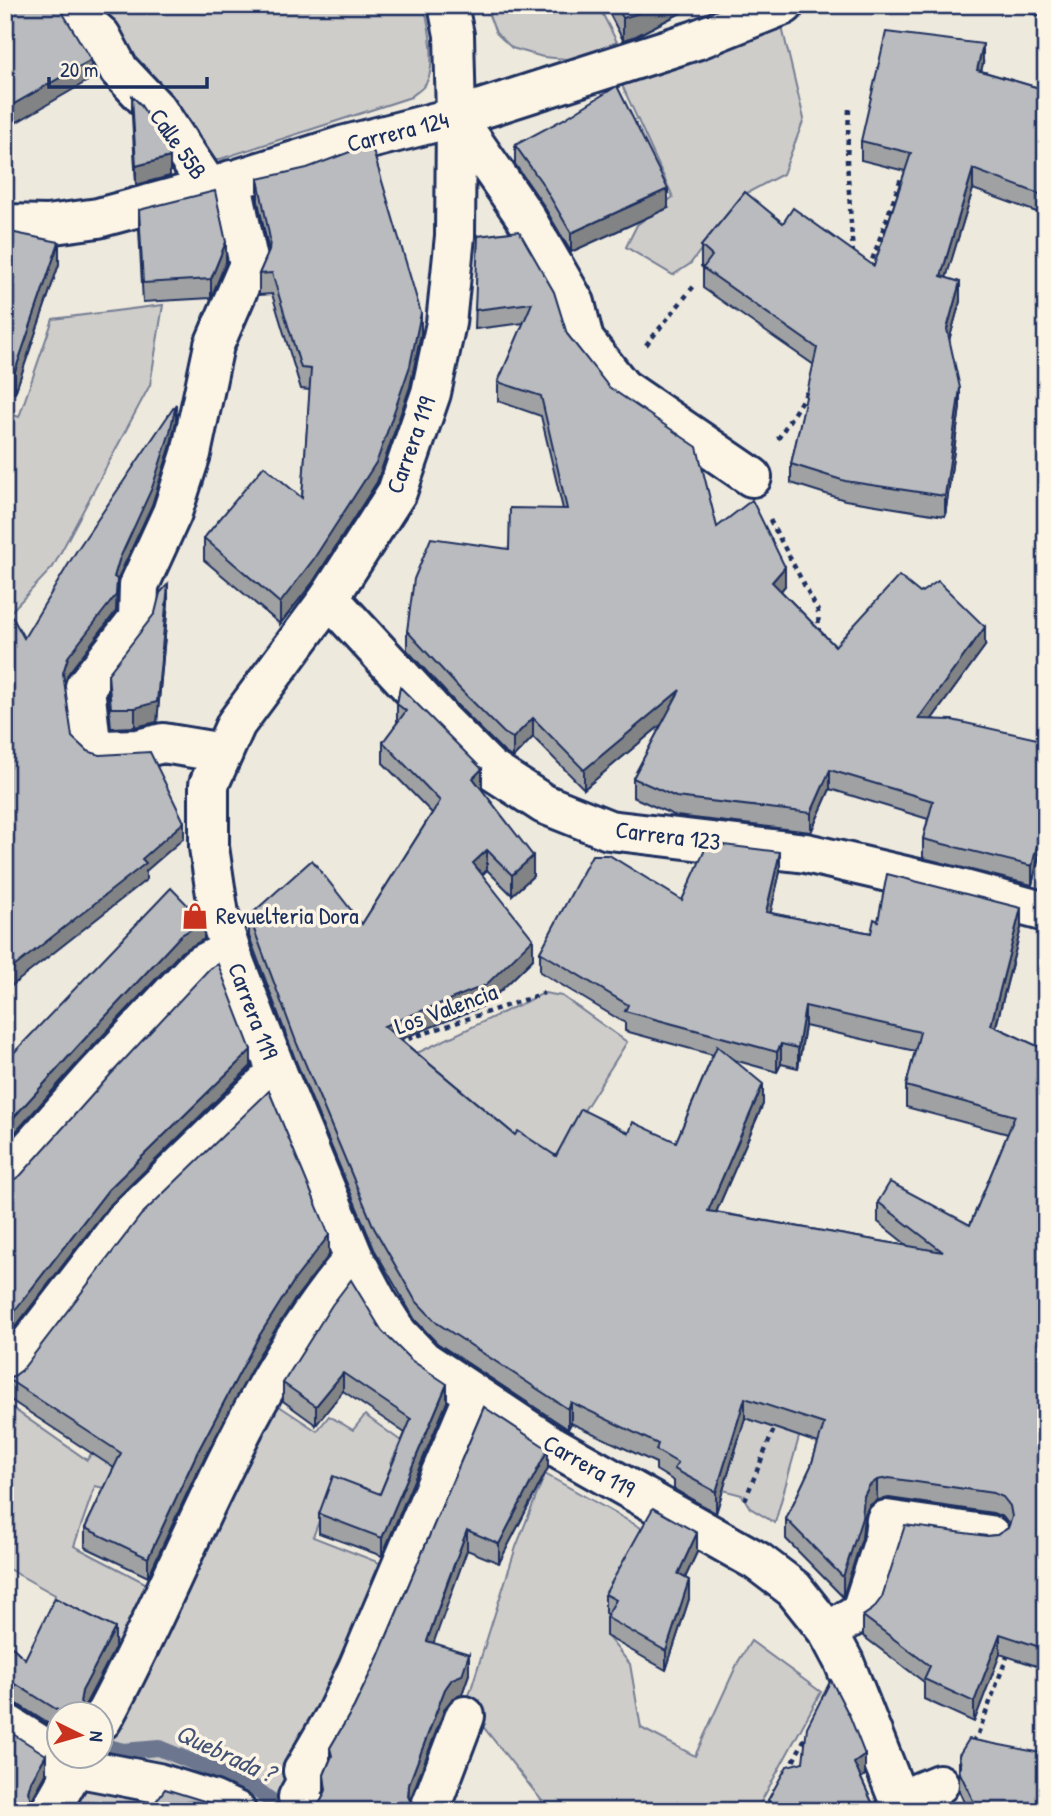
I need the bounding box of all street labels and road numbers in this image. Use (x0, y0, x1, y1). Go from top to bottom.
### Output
street label: Calle 55B (143, 101, 215, 186)
street label: Carrera 124 (344, 103, 452, 159)
street label: Carrera 119 (378, 392, 442, 498)
street label: Carrera 123 (614, 813, 722, 857)
street label: Carrera 119 (221, 958, 287, 1064)
street label: Los Valencia (390, 975, 501, 1041)
street label: Carrera 119 (538, 1426, 641, 1504)

